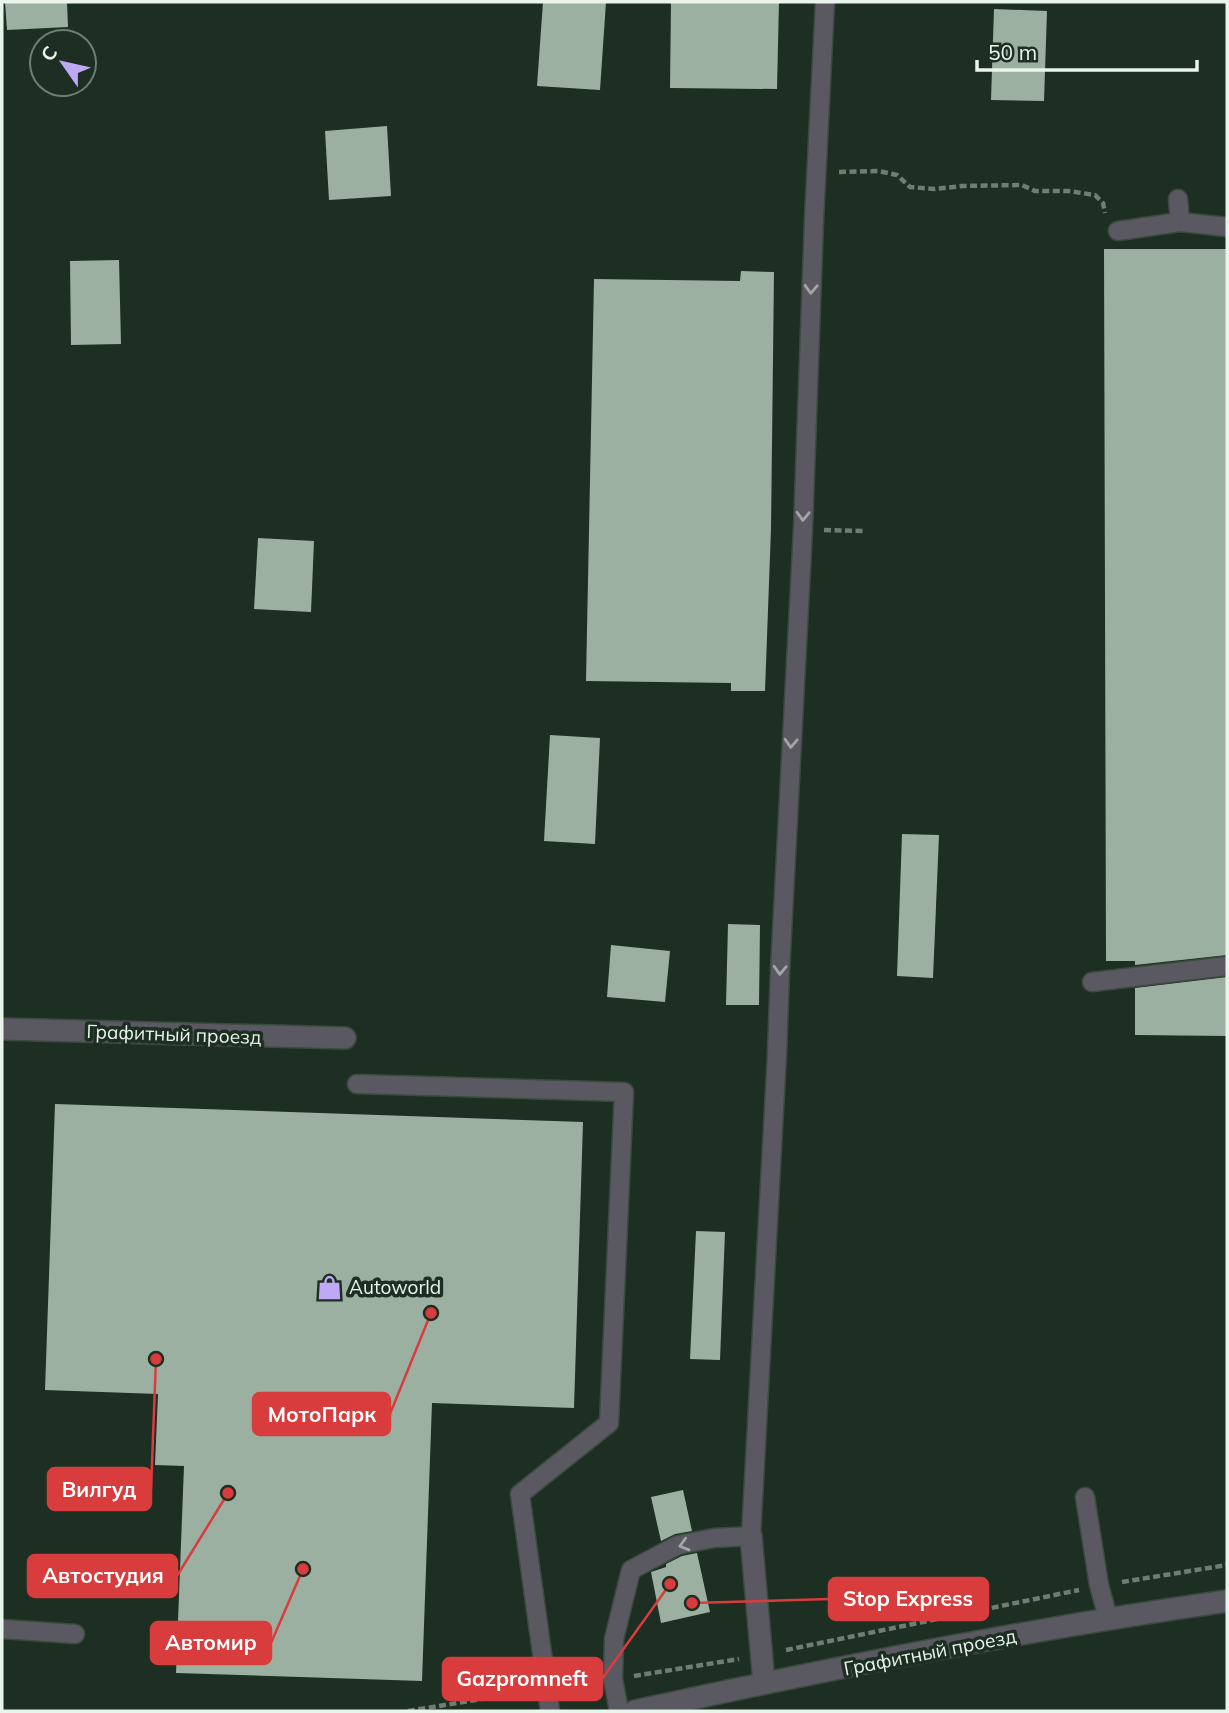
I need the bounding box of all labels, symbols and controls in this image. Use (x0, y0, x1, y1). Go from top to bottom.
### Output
north arrow (28, 28, 98, 98)
scale bar (977, 28, 1198, 72)
text: 50 m (988, 39, 1037, 65)
text: С (35, 41, 62, 66)
one-way arrow (804, 283, 819, 294)
one-way arrow (796, 511, 811, 522)
one-way arrow (784, 738, 799, 749)
one-way arrow (772, 965, 787, 976)
street label: Графитный проезд (86, 1019, 262, 1049)
shop icon: Autoworld (315, 1273, 343, 1301)
place label: Autoworld (349, 1275, 441, 1299)
callout: МотоПарк (253, 1393, 390, 1435)
text: МотоПарк (268, 1401, 377, 1427)
callout: Вилгуд (48, 1468, 151, 1510)
text: Вилгуд (62, 1476, 136, 1502)
one-way arrow (678, 1537, 690, 1551)
callout: Автостудия (28, 1555, 177, 1597)
text: Автостудия (42, 1562, 164, 1588)
callout: Stop Express (829, 1578, 988, 1620)
text: Stop Express (843, 1585, 973, 1611)
callout: Автомир (151, 1622, 271, 1664)
street label: Графитный проезд (842, 1623, 1019, 1681)
text: Автомир (165, 1629, 257, 1655)
callout: Gazpromneft (443, 1658, 602, 1700)
text: Gazpromneft (456, 1665, 588, 1691)

